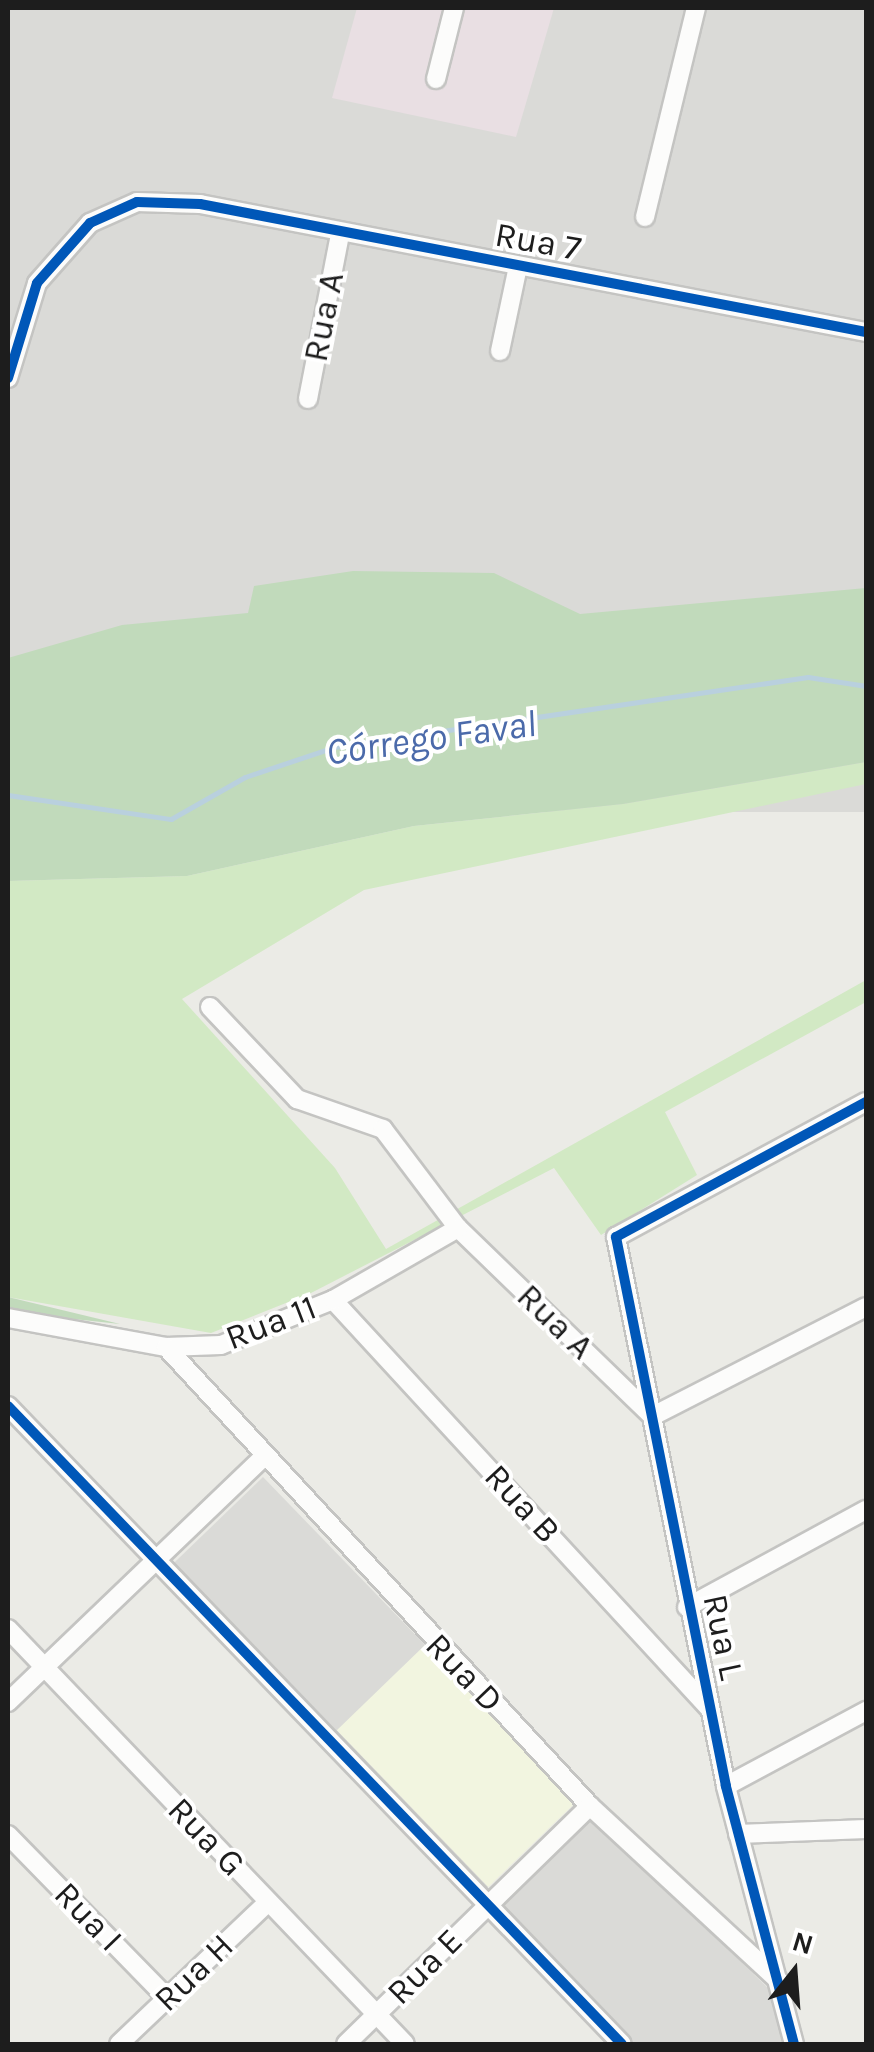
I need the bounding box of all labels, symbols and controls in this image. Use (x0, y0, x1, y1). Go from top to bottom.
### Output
street label: Rua 7 (492, 214, 584, 270)
street label: Rua A (295, 269, 353, 365)
water label: Córrego Faval (323, 701, 539, 775)
street label: Rua A (508, 1276, 602, 1368)
street label: Rua 11 (220, 1287, 322, 1359)
street label: Rua B (475, 1456, 569, 1552)
street label: Rua L (693, 1590, 753, 1684)
street label: Rua D (416, 1625, 512, 1721)
street label: Rua G (159, 1789, 253, 1885)
street label: Rua I (45, 1874, 131, 1960)
street label: Rua E (378, 1920, 472, 2014)
north arrow (744, 1922, 844, 2022)
text: N (788, 1924, 817, 1962)
street label: Rua H (146, 1925, 242, 2021)

